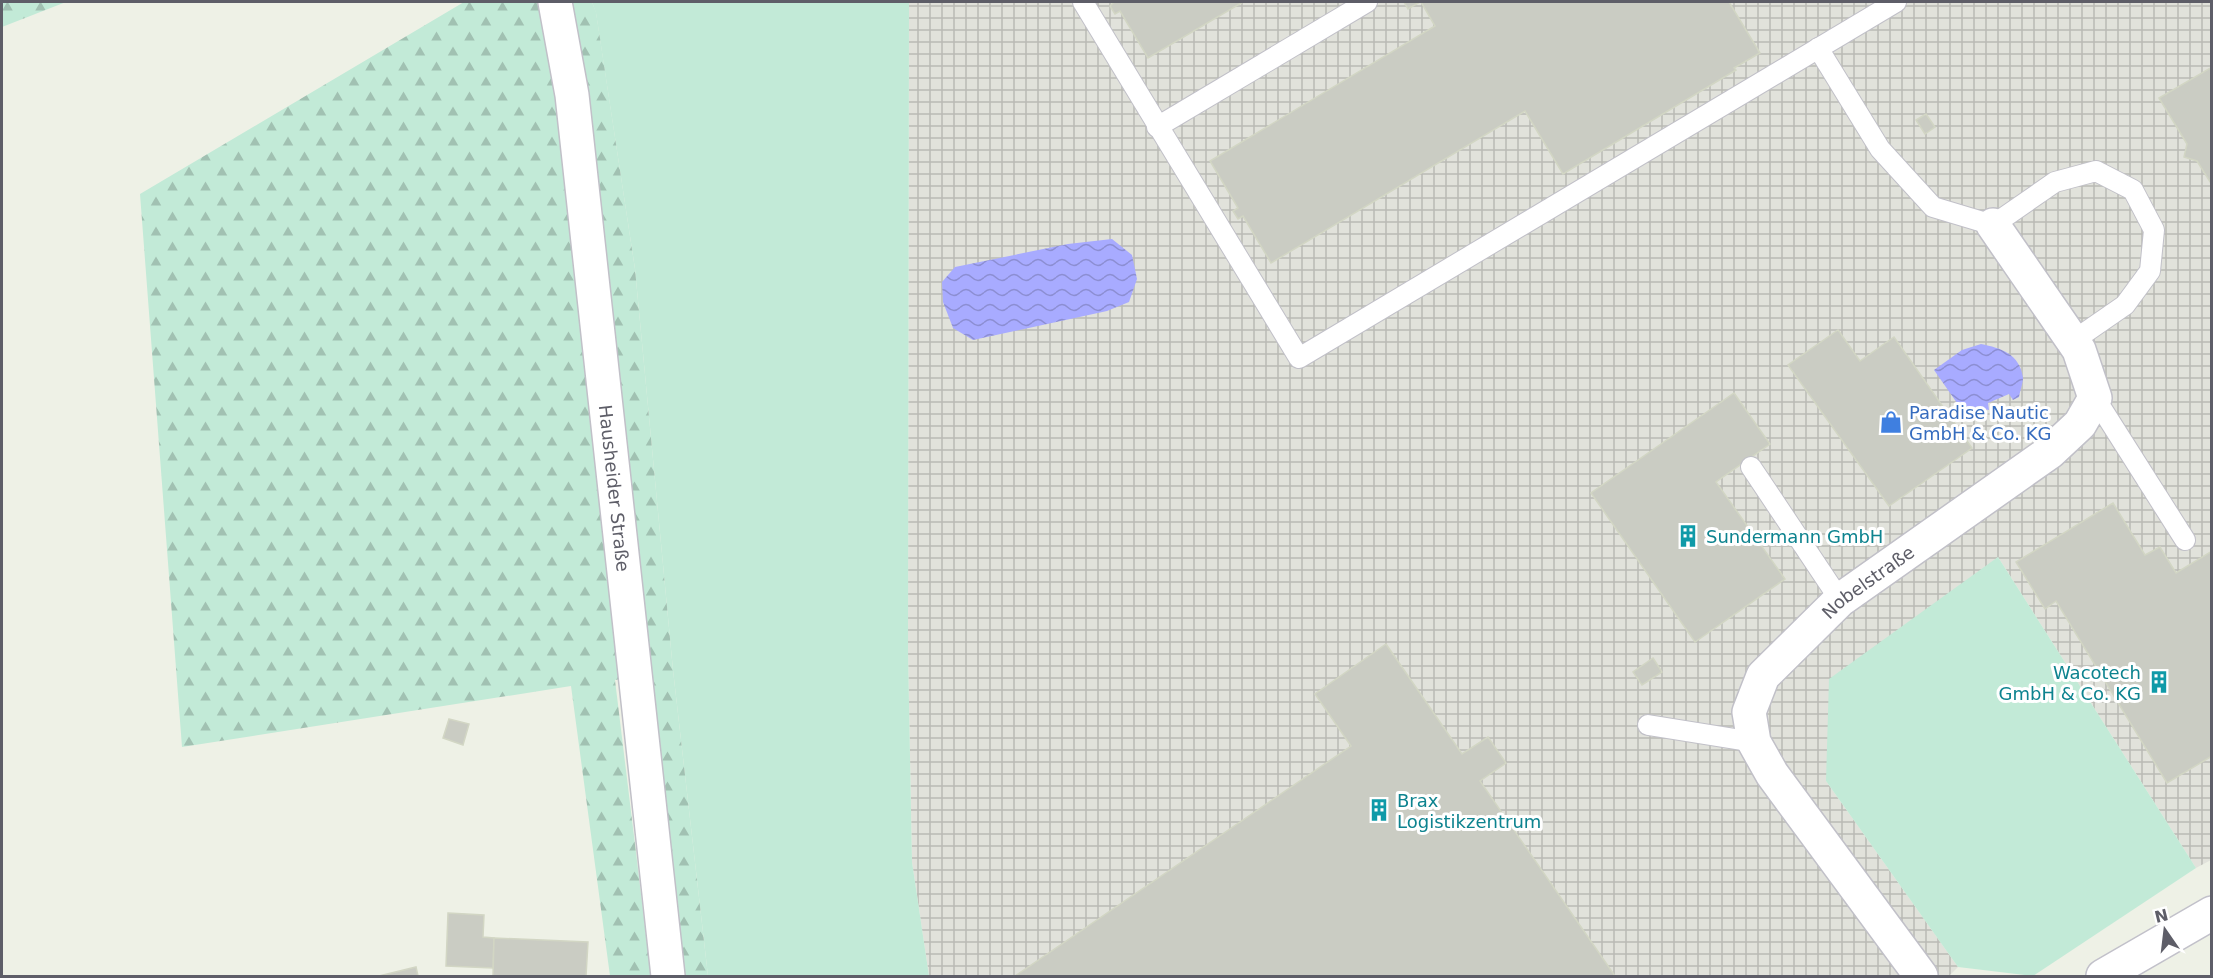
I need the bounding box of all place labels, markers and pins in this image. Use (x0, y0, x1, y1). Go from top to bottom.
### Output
place label: Paradise Nautic GmbH & Co. KG (1909, 402, 2051, 444)
shop icon: Paradise Nautic GmbH & Co. KG (1878, 409, 1904, 435)
building icon: Sundermann GmbH (1675, 523, 1701, 549)
place label: Sundermann GmbH (1706, 526, 1883, 547)
place label: Wacotech GmbH & Co. KG (1999, 662, 2141, 704)
building icon: Wacotech GmbH & Co. KG (2146, 669, 2172, 695)
place label: Brax Logistikzentrum (1397, 790, 1541, 832)
building icon: Brax Logistikzentrum (1366, 797, 1392, 823)

